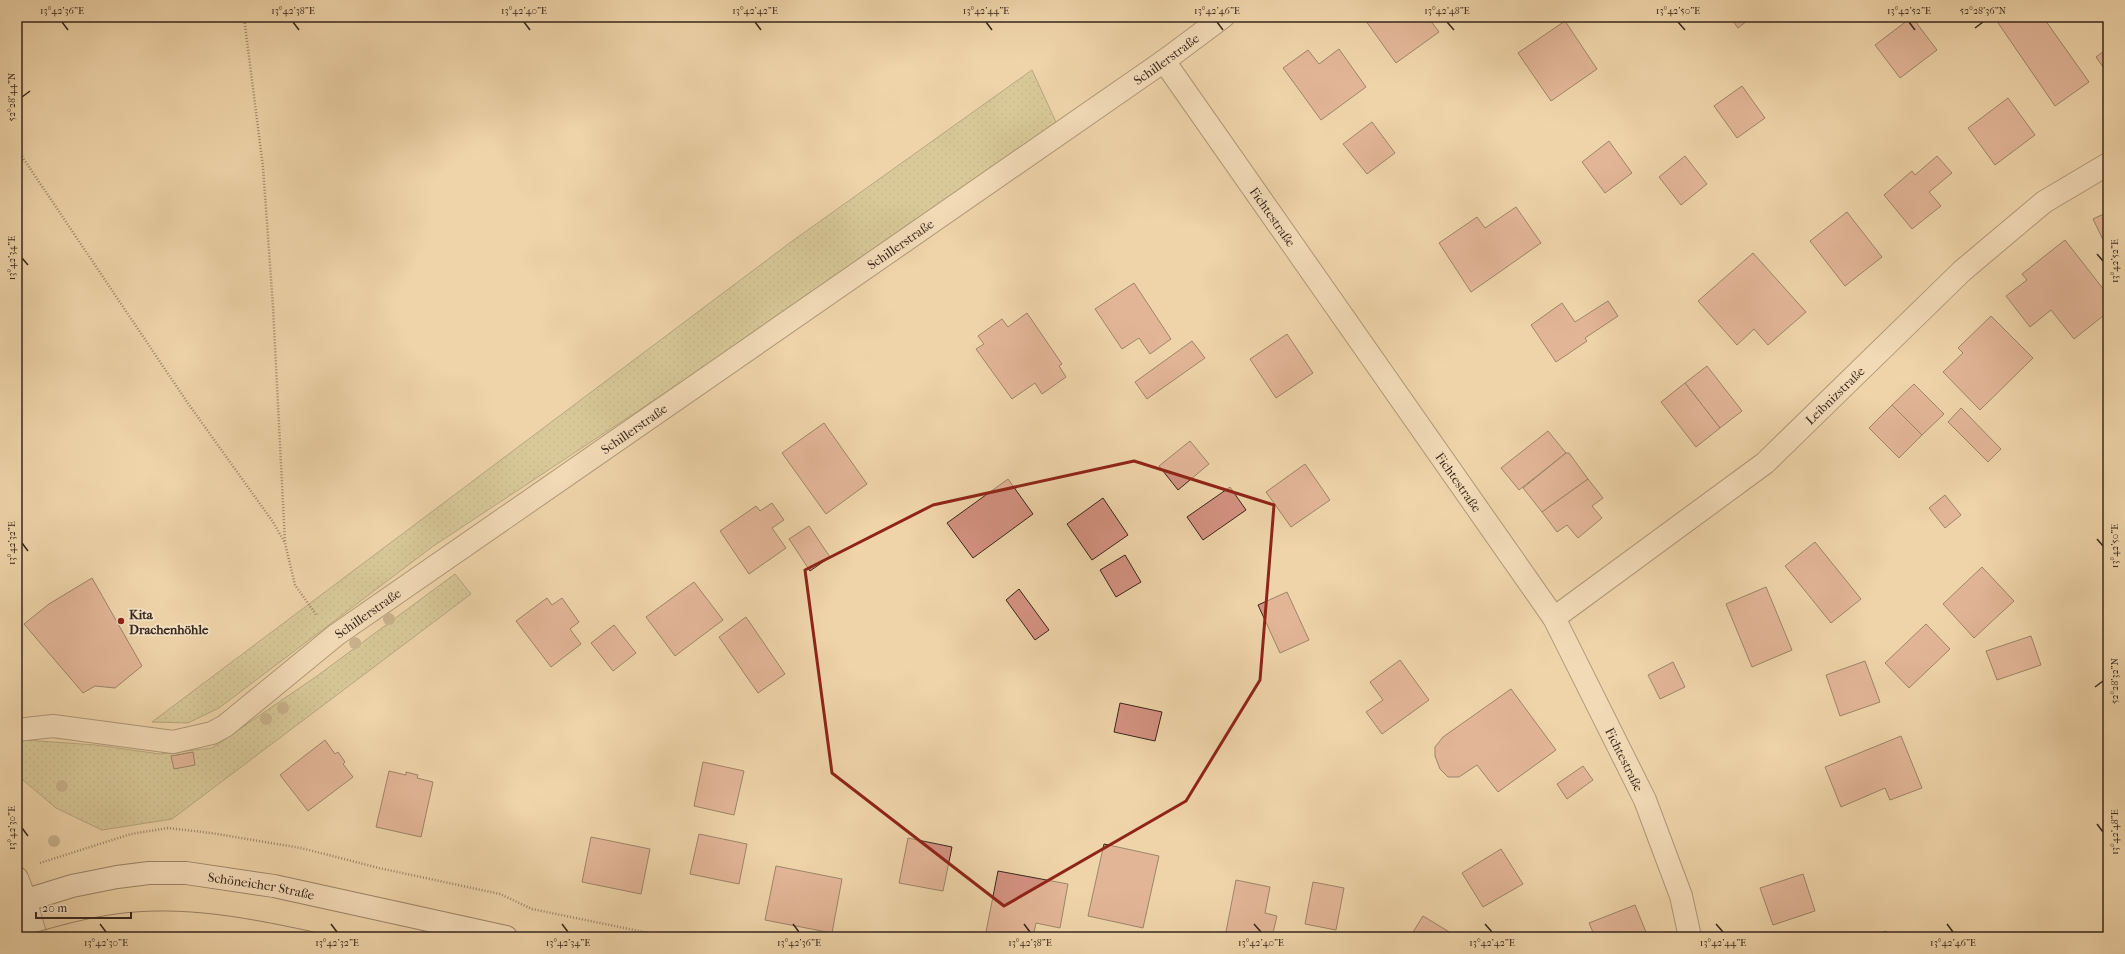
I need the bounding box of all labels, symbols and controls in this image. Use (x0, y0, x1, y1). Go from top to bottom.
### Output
text: 13°42'36"E (40, 5, 84, 17)
text: 13°42'38"E (271, 5, 315, 17)
text: 13°42'40"E (501, 5, 547, 17)
text: 13°42'42"E (732, 5, 778, 17)
text: 13°42'44"E (963, 5, 1009, 17)
text: 13°42'46"E (1194, 5, 1240, 17)
text: 13°42'48"E (1424, 5, 1470, 17)
text: 13°42'50"E (1656, 5, 1700, 17)
text: 13°42'52"E (1887, 5, 1931, 17)
text: 52°28'36"N (1960, 5, 2007, 17)
street label: Schillerstraße (1130, 30, 1202, 88)
text: 52°28'44"N (6, 72, 18, 121)
street label: Fichtestraße (1247, 184, 1299, 250)
street label: Schillerstraße (864, 215, 937, 272)
text: 13°42'34"E (6, 236, 18, 280)
text: 13°42'52"E (2109, 239, 2121, 283)
street label: Leibnizstraße (1802, 363, 1868, 427)
street label: Schillerstraße (598, 400, 670, 457)
street label: Fichtestraße (1433, 449, 1485, 515)
text: 13°42'32"E (6, 521, 18, 565)
text: 13°42'50"E (2109, 524, 2121, 568)
street label: Schillerstraße (332, 585, 404, 641)
place label: Kita Drachenhöhle (129, 607, 209, 637)
marker: Kita Drachenhöhle (116, 616, 126, 626)
text: 52°28'32"N (2109, 658, 2121, 704)
street label: Fichtestraße (1602, 725, 1647, 794)
text: 13°42'30"E (6, 806, 18, 850)
text: 13°42'48"E (2109, 809, 2121, 855)
street label: Schöneicher Straße (207, 869, 317, 902)
scale bar (36, 894, 131, 920)
text: 20 m (42, 901, 67, 915)
text: 13°42'30"E (84, 937, 128, 949)
text: 13°42'32"E (315, 937, 359, 949)
text: 13°42'34"E (546, 937, 590, 949)
text: 13°42'36"E (777, 937, 821, 949)
text: 13°42'38"E (1008, 937, 1052, 949)
text: 13°42'40"E (1238, 937, 1284, 949)
text: 13°42'42"E (1469, 937, 1515, 949)
text: 13°42'44"E (1700, 937, 1746, 949)
text: 13°42'46"E (1930, 937, 1976, 949)

